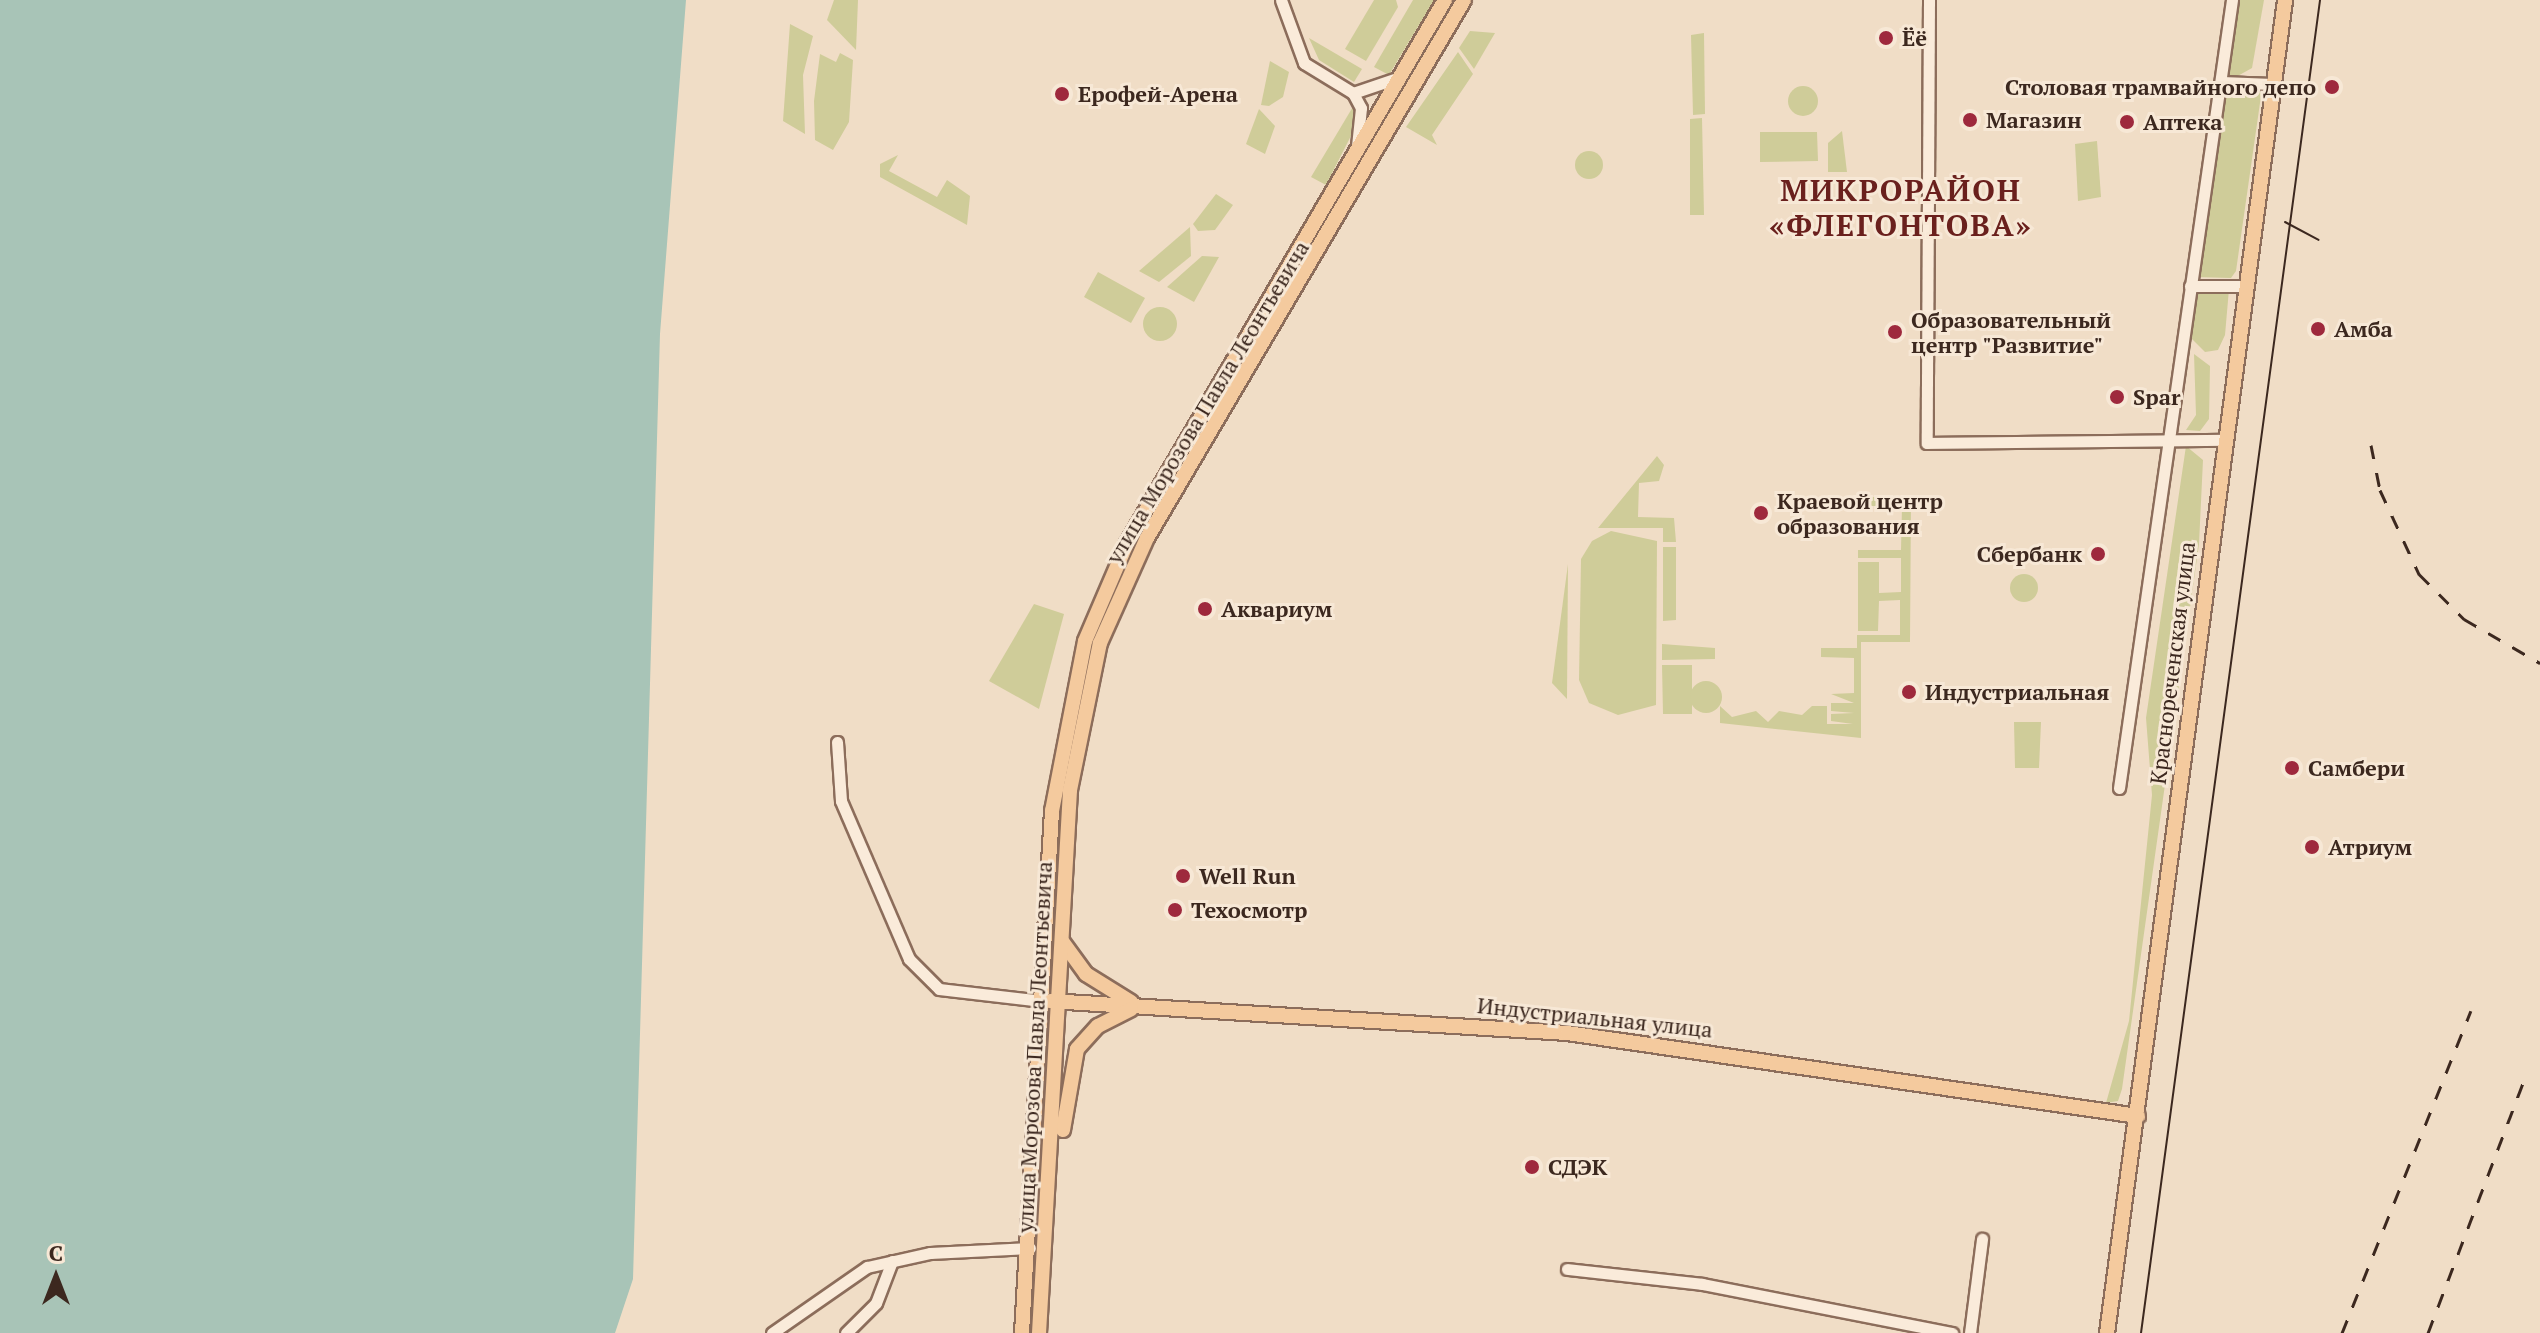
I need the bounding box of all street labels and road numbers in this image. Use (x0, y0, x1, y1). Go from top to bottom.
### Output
street label: улица Морозова Павла Леонтьевича (1100, 236, 1314, 568)
street label: Краснореченская улица (2144, 540, 2200, 786)
street label: улица Морозова Павла Леонтьевича (1011, 861, 1057, 1233)
street label: Индустриальная улица (1476, 992, 1714, 1042)

